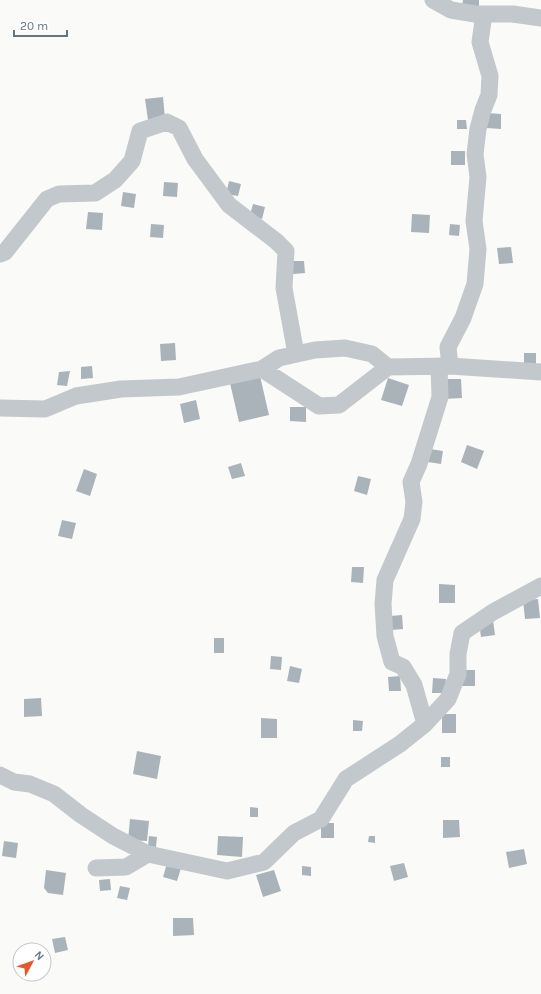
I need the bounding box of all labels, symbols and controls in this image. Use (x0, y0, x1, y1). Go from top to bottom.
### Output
scale bar (14, 12, 67, 38)
text: 20 m (20, 19, 48, 33)
north arrow (12, 942, 52, 982)
text: N (32, 949, 47, 963)

